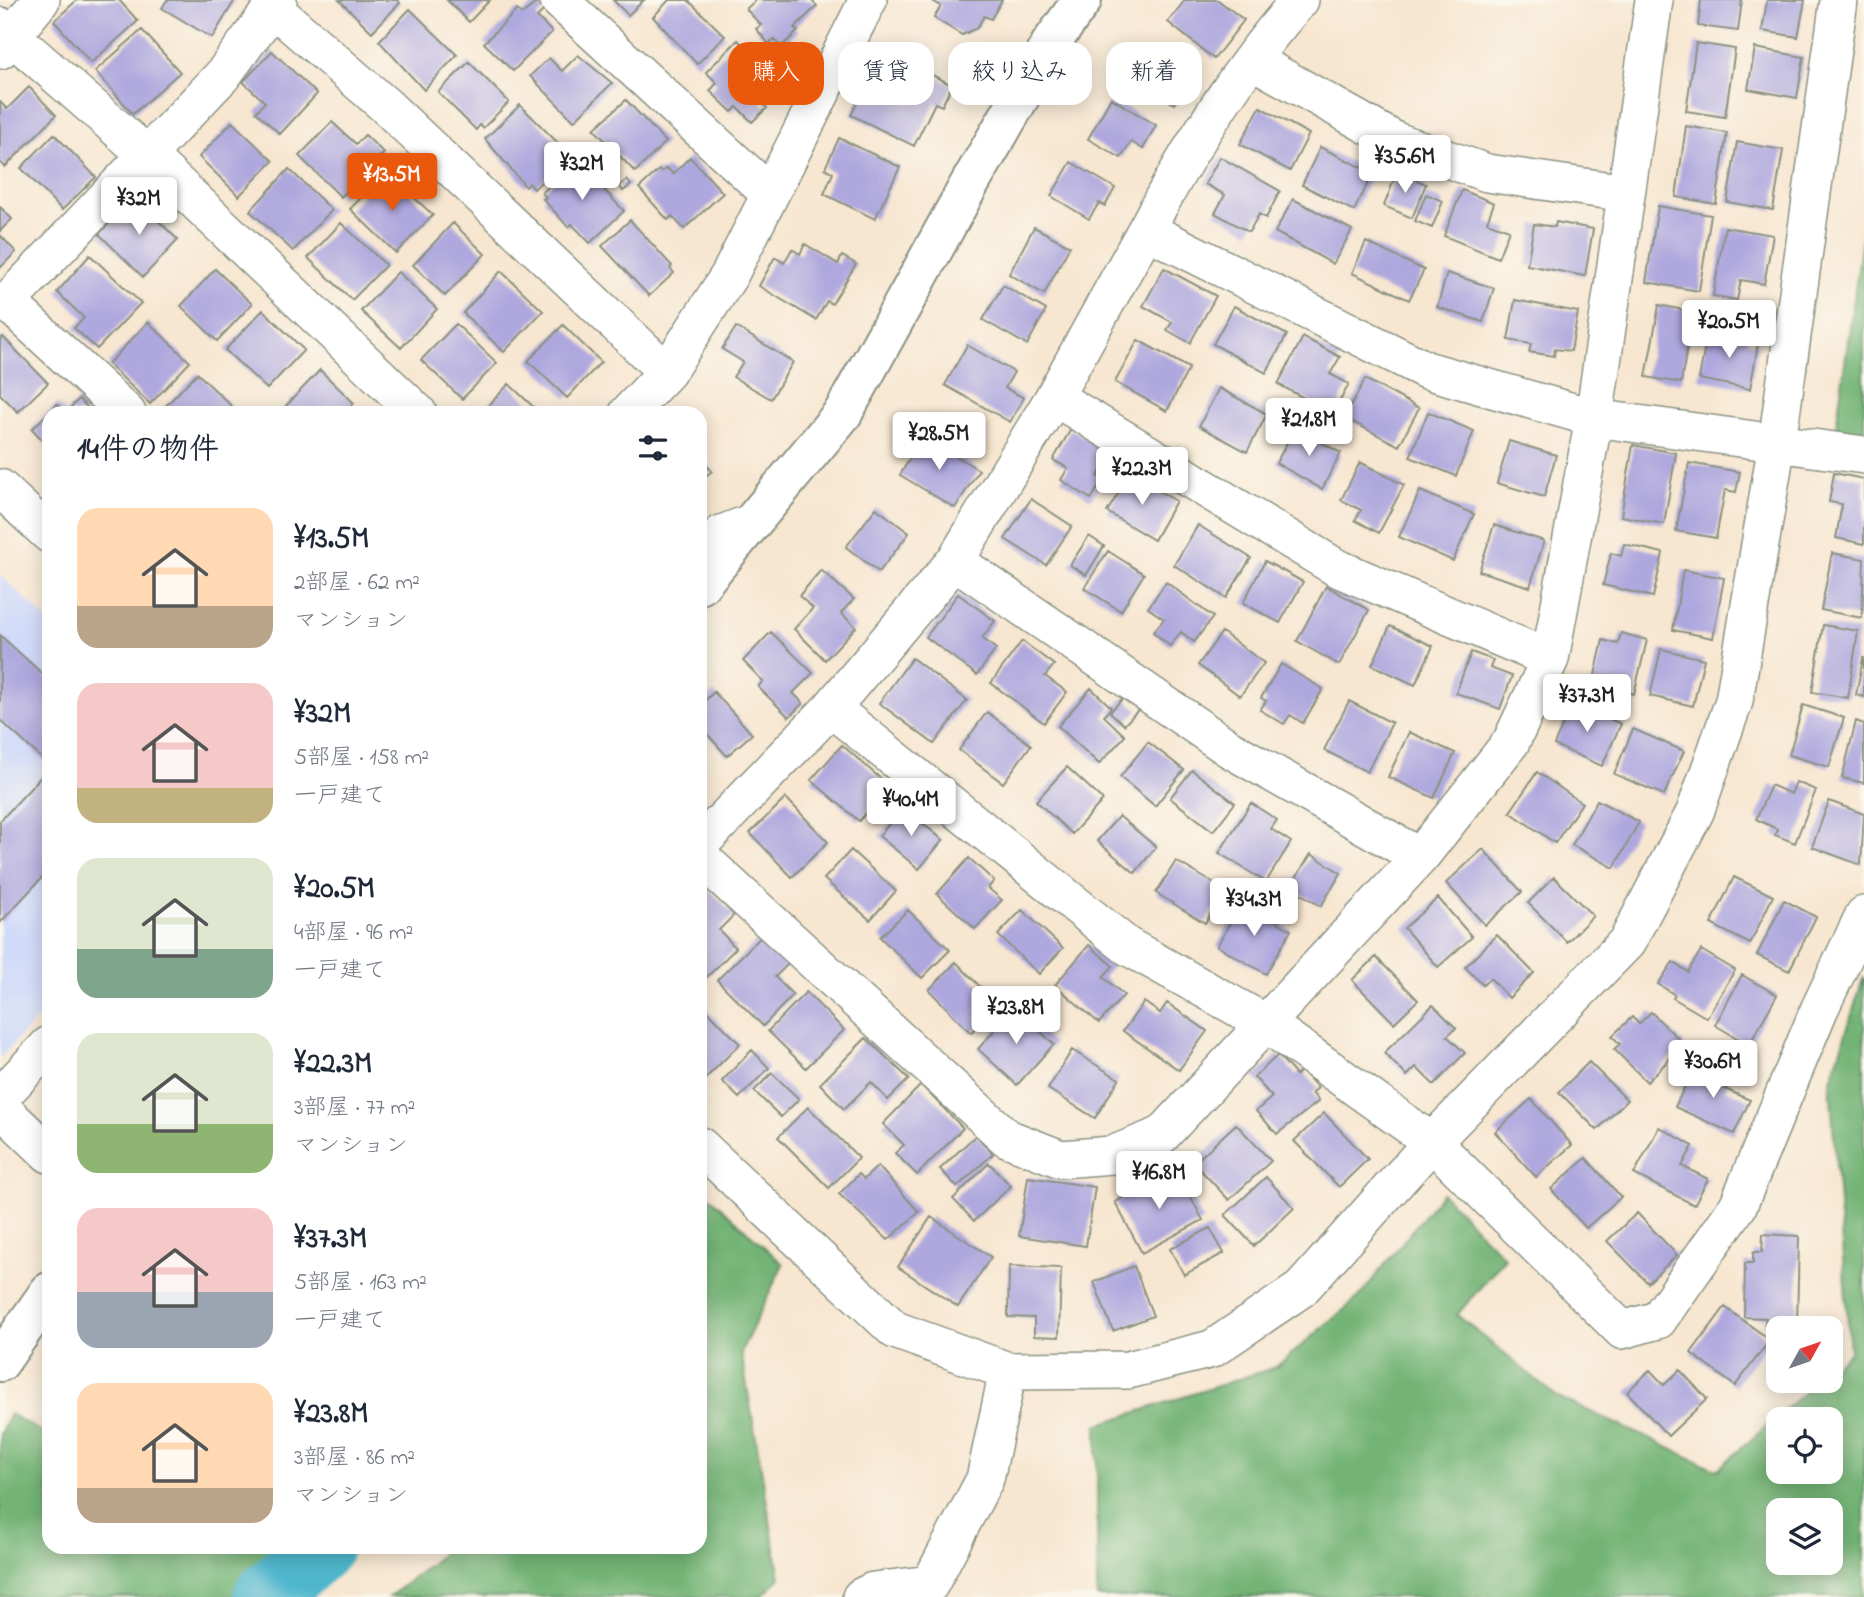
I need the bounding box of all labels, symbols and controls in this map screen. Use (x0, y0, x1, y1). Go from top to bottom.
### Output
chip: 購入 (728, 42, 824, 105)
chip: 賃貸 (838, 42, 934, 105)
chip: 絞り込み (948, 42, 1092, 105)
chip: 新着 (1106, 42, 1202, 105)
pin: ¥35.6M (1348, 136, 1462, 195)
text: ¥35.6M (1375, 141, 1435, 174)
pin: ¥32M (541, 142, 623, 202)
text: ¥32M (560, 148, 604, 181)
pin: ¥13.5M (335, 154, 449, 213)
text: ¥13.5M (363, 159, 421, 192)
pin: ¥32M (98, 177, 180, 237)
text: ¥32M (117, 183, 161, 216)
pin: ¥20.5M (1672, 300, 1786, 360)
text: ¥20.5M (1698, 306, 1760, 339)
pin: ¥21.8M (1252, 398, 1366, 458)
text: ¥21.8M (1282, 404, 1337, 437)
pin: ¥28.5M (882, 412, 996, 472)
text: ¥28.5M (909, 418, 969, 451)
text: 14件の物件 (77, 429, 219, 473)
icon: filters (634, 429, 672, 467)
pin: ¥22.3M (1085, 448, 1199, 507)
text: ¥22.3M (1112, 453, 1172, 486)
text: ¥13.5M (294, 518, 369, 562)
icon: home (133, 536, 217, 620)
text: 2部屋 · 62 m² (294, 567, 420, 600)
text: マンション (294, 605, 408, 638)
pin: ¥37.3M (1530, 674, 1644, 734)
text: ¥37.3M (1559, 680, 1615, 713)
text: ¥32M (294, 693, 351, 737)
icon: home (133, 711, 217, 795)
text: 5部屋 · 158 m² (294, 742, 429, 775)
pin: ¥40.4M (854, 778, 968, 838)
text: 一戸建て (294, 780, 386, 813)
text: ¥40.4M (883, 784, 939, 817)
text: ¥20.5M (294, 868, 375, 912)
pin: ¥34.3M (1197, 878, 1311, 938)
text: ¥34.3M (1226, 884, 1282, 917)
icon: home (133, 886, 217, 970)
text: 4部屋 · 96 m² (294, 917, 413, 950)
text: 一戸建て (294, 955, 386, 988)
pin: ¥23.8M (959, 986, 1073, 1046)
text: ¥23.8M (987, 992, 1045, 1025)
pin: ¥30.6M (1656, 1040, 1770, 1100)
text: ¥22.3M (294, 1043, 372, 1087)
text: ¥30.6M (1684, 1046, 1742, 1079)
icon: home (133, 1061, 217, 1145)
text: 3部屋 · 77 m² (294, 1092, 415, 1125)
text: マンション (294, 1130, 408, 1163)
pin: ¥16.8M (1102, 1152, 1216, 1211)
text: ¥16.8M (1132, 1157, 1186, 1190)
text: ¥37.3M (294, 1218, 367, 1262)
icon: home (133, 1236, 217, 1320)
text: 5部屋 · 163 m² (294, 1267, 427, 1300)
text: 一戸建て (294, 1305, 386, 1338)
north arrow (1766, 1316, 1843, 1393)
map controls (1766, 1316, 1843, 1575)
text: ¥23.8M (294, 1393, 369, 1437)
button: locate (1766, 1407, 1843, 1484)
icon: home (133, 1411, 217, 1495)
text: 3部屋 · 86 m² (294, 1442, 415, 1475)
text: マンション (294, 1480, 408, 1513)
button: layers (1766, 1498, 1843, 1575)

